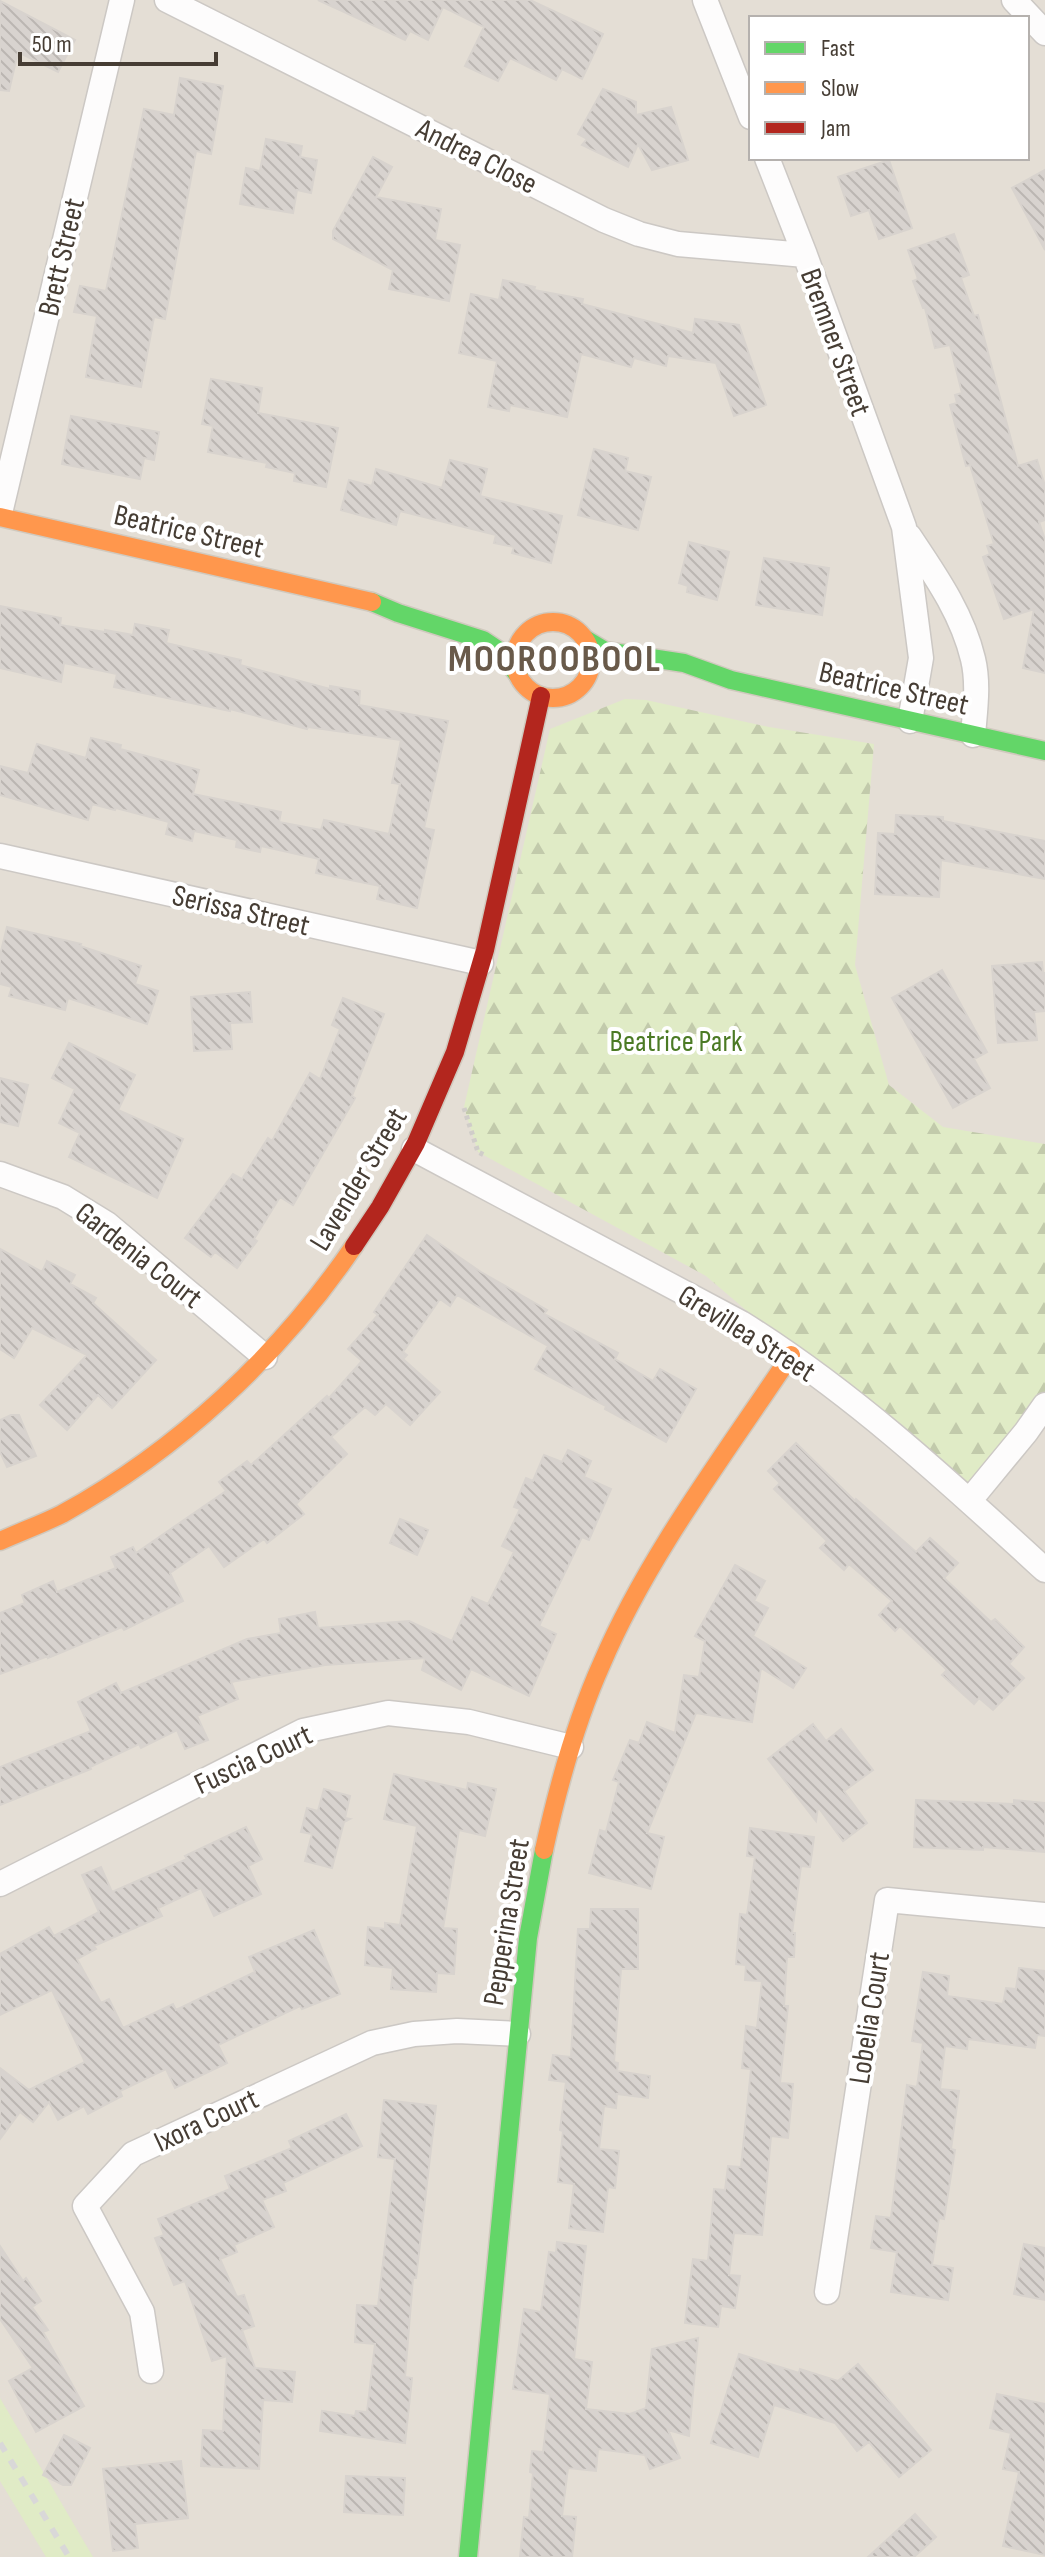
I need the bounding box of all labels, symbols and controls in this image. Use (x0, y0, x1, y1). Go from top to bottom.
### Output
scale bar (20, 16, 216, 66)
legend (749, 16, 1029, 160)
text: 50 m (32, 30, 72, 59)
text: Fast (821, 34, 855, 63)
text: Slow (821, 74, 859, 103)
street label: Andrea Close (409, 111, 543, 203)
text: Jam (820, 114, 851, 143)
street label: Brett Street (31, 195, 93, 320)
street label: Bremner Street (792, 264, 878, 421)
street label: Beatrice Street (111, 497, 267, 567)
district label: MOOROOBOOL (448, 637, 662, 682)
street label: Beatrice Street (816, 654, 972, 724)
street label: Serissa Street (169, 878, 313, 944)
park label: Beatrice Park (610, 1024, 743, 1060)
street label: Lavender Street (302, 1102, 415, 1257)
street label: Gardenia Court (68, 1195, 209, 1317)
street label: Grevillea Street (671, 1278, 822, 1390)
street label: Fuscia Court (189, 1717, 318, 1803)
street label: Pepperina Street (476, 1836, 538, 2008)
street label: Lobelia Court (842, 1950, 898, 2087)
street label: Ixora Court (148, 2081, 264, 2161)

